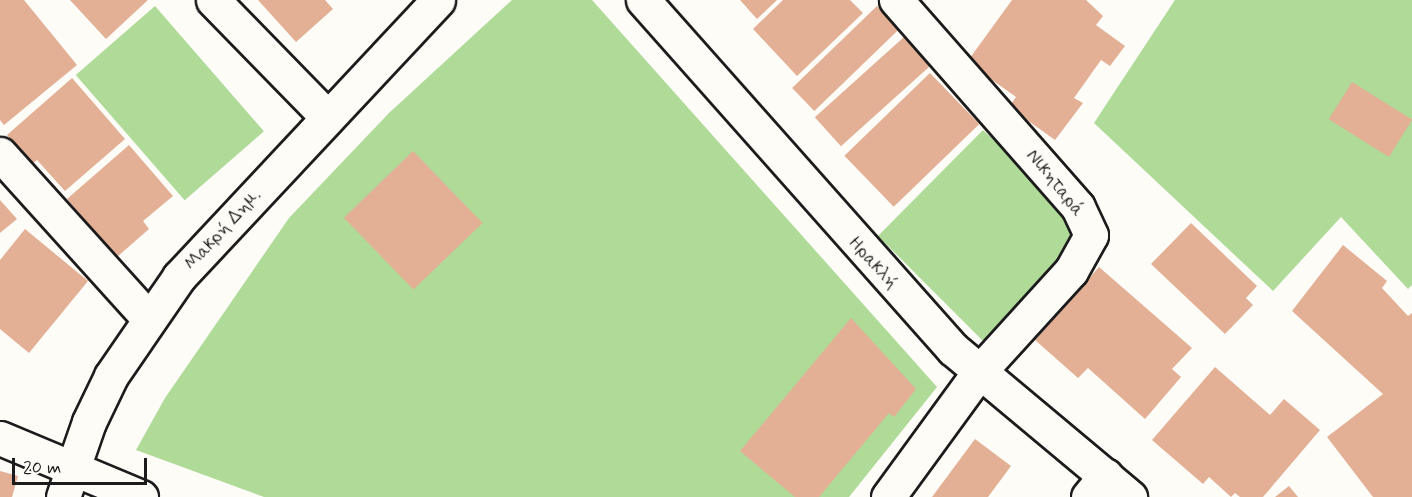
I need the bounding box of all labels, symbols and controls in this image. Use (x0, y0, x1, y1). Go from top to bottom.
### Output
street label: Νικηταρά (1021, 145, 1089, 221)
street label: Μακρή Δημ. (180, 185, 266, 275)
street label: Ηρακλή (844, 232, 902, 294)
scale bar (15, 446, 150, 484)
text: 20 m (23, 456, 61, 480)

